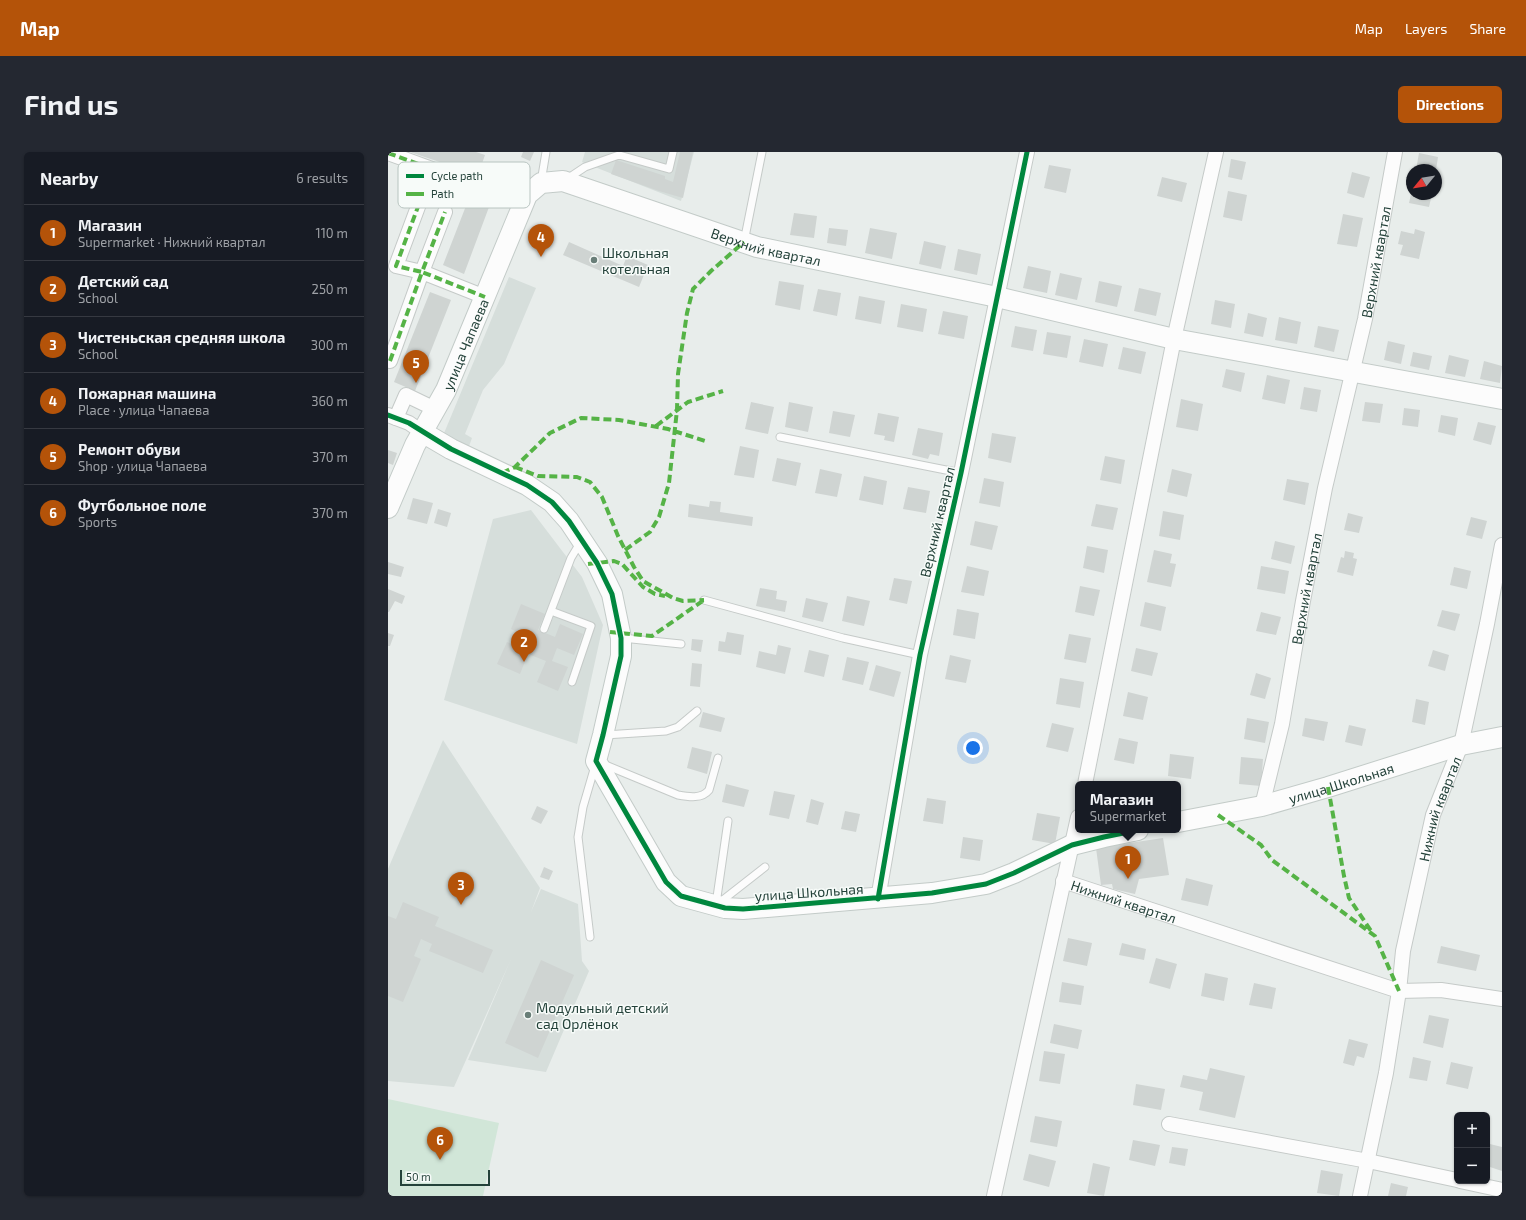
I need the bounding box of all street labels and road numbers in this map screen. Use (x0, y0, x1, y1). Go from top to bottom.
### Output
street label: Верхний квартал (1357, 205, 1394, 319)
street label: Верхний квартал (709, 224, 823, 269)
street label: улица Чапаева (438, 296, 491, 393)
street label: Верхний квартал (916, 465, 958, 579)
street label: Верхний квартал (1287, 531, 1325, 646)
street label: Нижний квартал (1415, 754, 1464, 863)
street label: улица Школьная (1286, 758, 1396, 806)
street label: Нижний квартал (1069, 876, 1179, 926)
street label: улица Школьная (754, 880, 864, 904)

